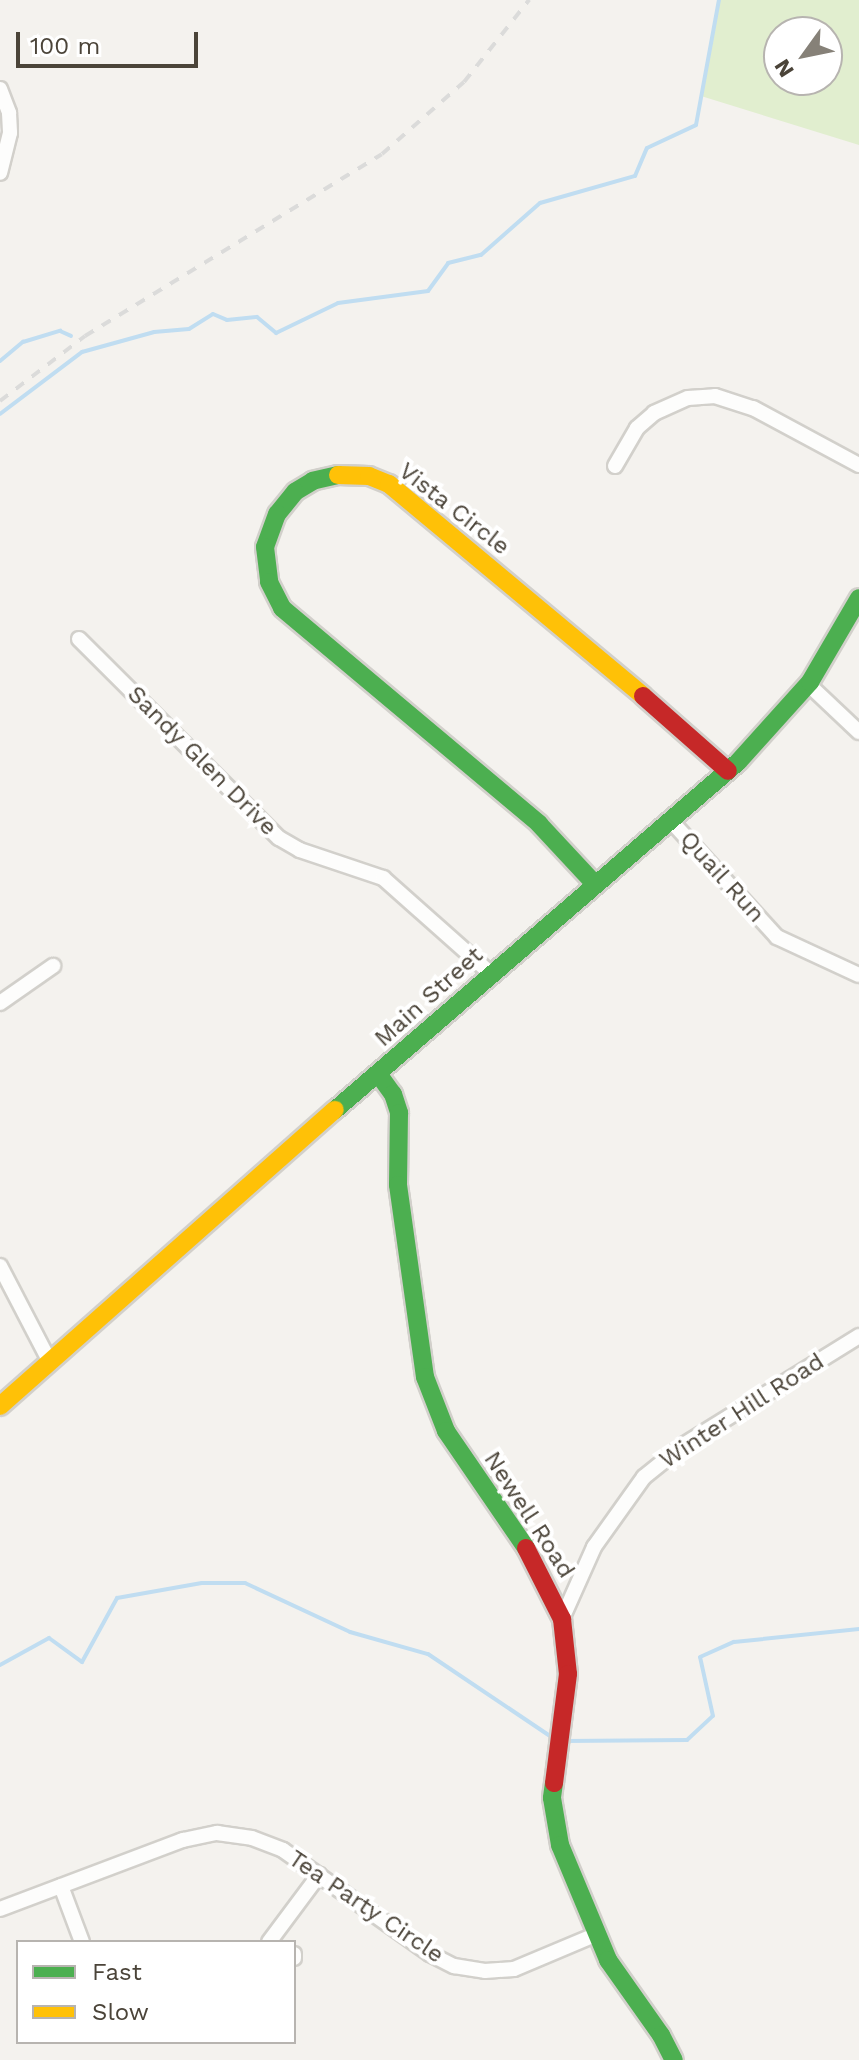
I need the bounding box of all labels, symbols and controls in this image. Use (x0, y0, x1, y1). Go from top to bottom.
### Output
scale bar (20, 16, 202, 66)
north arrow (763, 16, 843, 96)
text: 100 m (30, 32, 100, 60)
text: N (769, 55, 799, 82)
street label: Vista Circle (393, 457, 515, 561)
street label: Sandy Glen Drive (121, 680, 283, 842)
street label: Quail Run (673, 825, 771, 929)
street label: Main Street (369, 941, 489, 1053)
street label: Winter Hill Road (654, 1347, 830, 1475)
street label: Newell Road (477, 1446, 581, 1584)
street label: Tea Party Circle (282, 1844, 450, 1970)
legend (16, 1940, 296, 2044)
text: Fast (92, 1958, 142, 1986)
text: Slow (92, 1998, 149, 2026)

